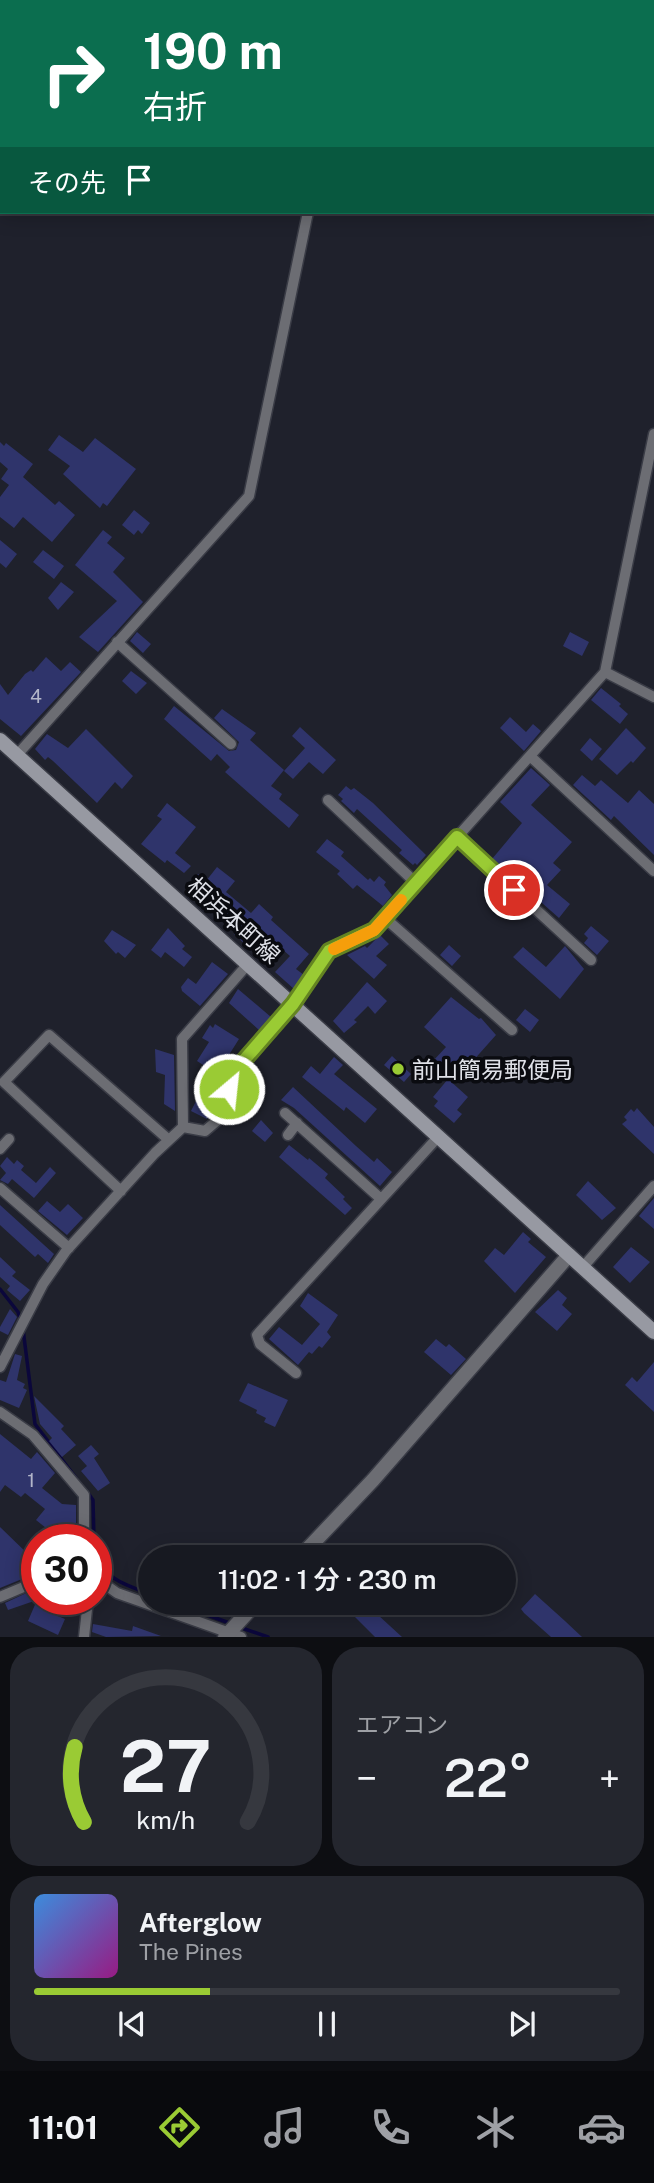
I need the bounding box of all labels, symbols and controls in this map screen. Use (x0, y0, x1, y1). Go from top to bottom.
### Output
text: 190 m (143, 22, 283, 80)
icon: right (28, 28, 119, 119)
text: 右折 (143, 88, 207, 125)
icon: arrive (120, 161, 158, 199)
text: その先 (28, 167, 106, 198)
house number: 4 (30, 685, 42, 707)
pin (484, 860, 544, 920)
street label: 相浜本町線 (182, 871, 286, 969)
icon: arrive (495, 871, 533, 909)
position arrow (192, 1052, 266, 1126)
place label: 前山簡易郵便局 (412, 1056, 573, 1083)
marker: 前山簡易郵便局 (390, 1061, 406, 1077)
house number: 1 (27, 1469, 35, 1491)
speed limit sign: 30 (21, 1524, 112, 1615)
text: 11:02 · 1 分 · 230 m (218, 1564, 436, 1595)
text: エアコン (356, 1711, 448, 1738)
text: 27 (120, 1724, 212, 1809)
text: 22° (444, 1748, 532, 1809)
text: − (356, 1756, 377, 1801)
text: + (599, 1756, 620, 1801)
text: km/h (137, 1805, 195, 1835)
text: Afterglow (139, 1907, 262, 1938)
text: The Pines (139, 1938, 243, 1965)
icon: previous (113, 2005, 151, 2043)
icon: pause (308, 2005, 346, 2043)
icon: next (503, 2005, 541, 2043)
icon: directions (155, 2103, 204, 2152)
icon: music (260, 2103, 309, 2152)
icon: phone (366, 2103, 415, 2152)
icon: climate (471, 2103, 520, 2152)
icon: car (577, 2103, 626, 2152)
text: 11:01 (28, 2109, 99, 2146)

